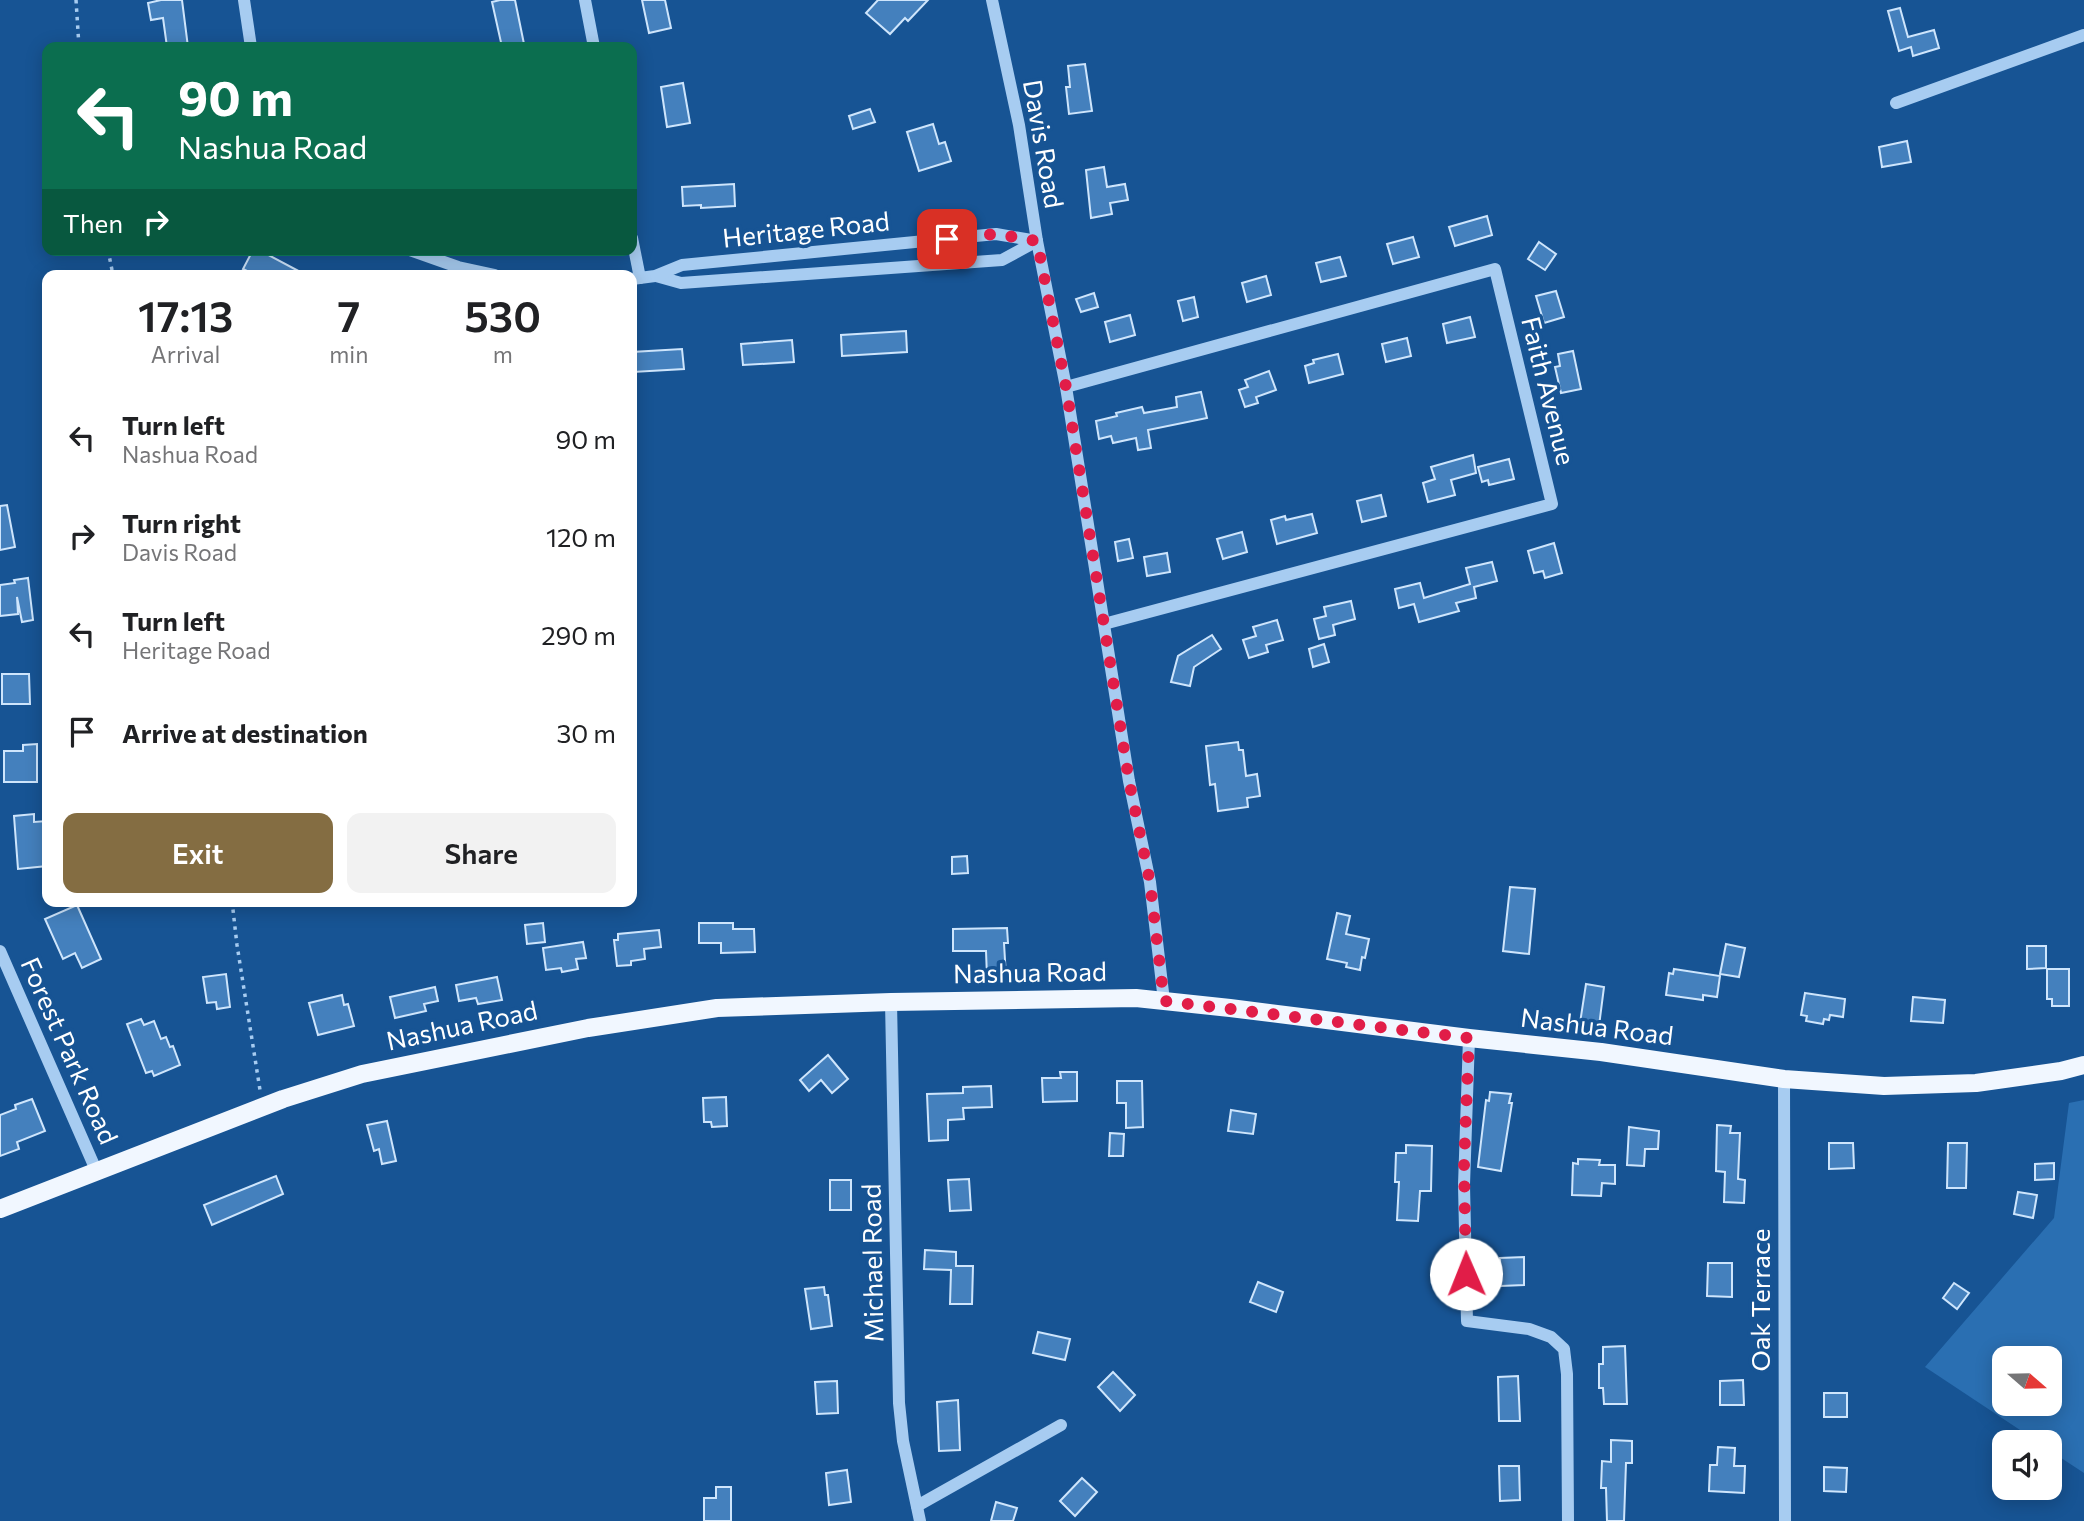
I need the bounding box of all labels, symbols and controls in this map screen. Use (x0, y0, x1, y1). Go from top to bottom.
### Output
text: 90 m (178, 66, 293, 126)
icon: left (63, 70, 154, 161)
street label: Davis Road (1018, 77, 1071, 210)
text: Nashua Road (178, 126, 367, 166)
icon: right (137, 203, 175, 241)
street label: Heritage Road (721, 204, 891, 253)
text: Then (63, 207, 123, 238)
pin (917, 209, 977, 269)
icon: arrive (928, 220, 966, 258)
text: 17:13 (138, 289, 233, 341)
text: 7 (337, 289, 360, 341)
text: 530 (465, 289, 541, 341)
street label: Faith Avenue (1516, 313, 1583, 468)
text: Arrival (151, 340, 220, 368)
text: min (329, 340, 368, 368)
text: m (493, 340, 513, 368)
text: Turn left (122, 409, 225, 440)
icon: left (63, 419, 101, 457)
text: 90 m (556, 423, 616, 454)
text: Nashua Road (122, 440, 258, 468)
text: Turn right (122, 507, 241, 538)
icon: right (63, 517, 101, 555)
text: 120 m (546, 521, 616, 552)
text: Davis Road (122, 538, 237, 566)
text: Turn left (122, 605, 225, 636)
icon: left (63, 615, 101, 653)
text: 290 m (541, 619, 616, 650)
text: Heritage Road (122, 636, 270, 664)
icon: arrive (63, 713, 101, 751)
text: Arrive at destination (122, 717, 368, 748)
text: 30 m (557, 717, 616, 748)
button: Exit (63, 813, 333, 893)
button: Share (347, 813, 616, 893)
street label: Forest Park Road (15, 952, 125, 1149)
street label: Nashua Road (953, 955, 1107, 988)
street label: Nashua Road (383, 993, 540, 1056)
street label: Nashua Road (1519, 1001, 1675, 1050)
street label: Michael Road (855, 1183, 888, 1343)
street label: Oak Terrace (1744, 1229, 1775, 1371)
position arrow (1429, 1237, 1503, 1311)
north arrow (1992, 1346, 2062, 1416)
map controls (1992, 1346, 2062, 1500)
button: sound (1992, 1430, 2062, 1500)

